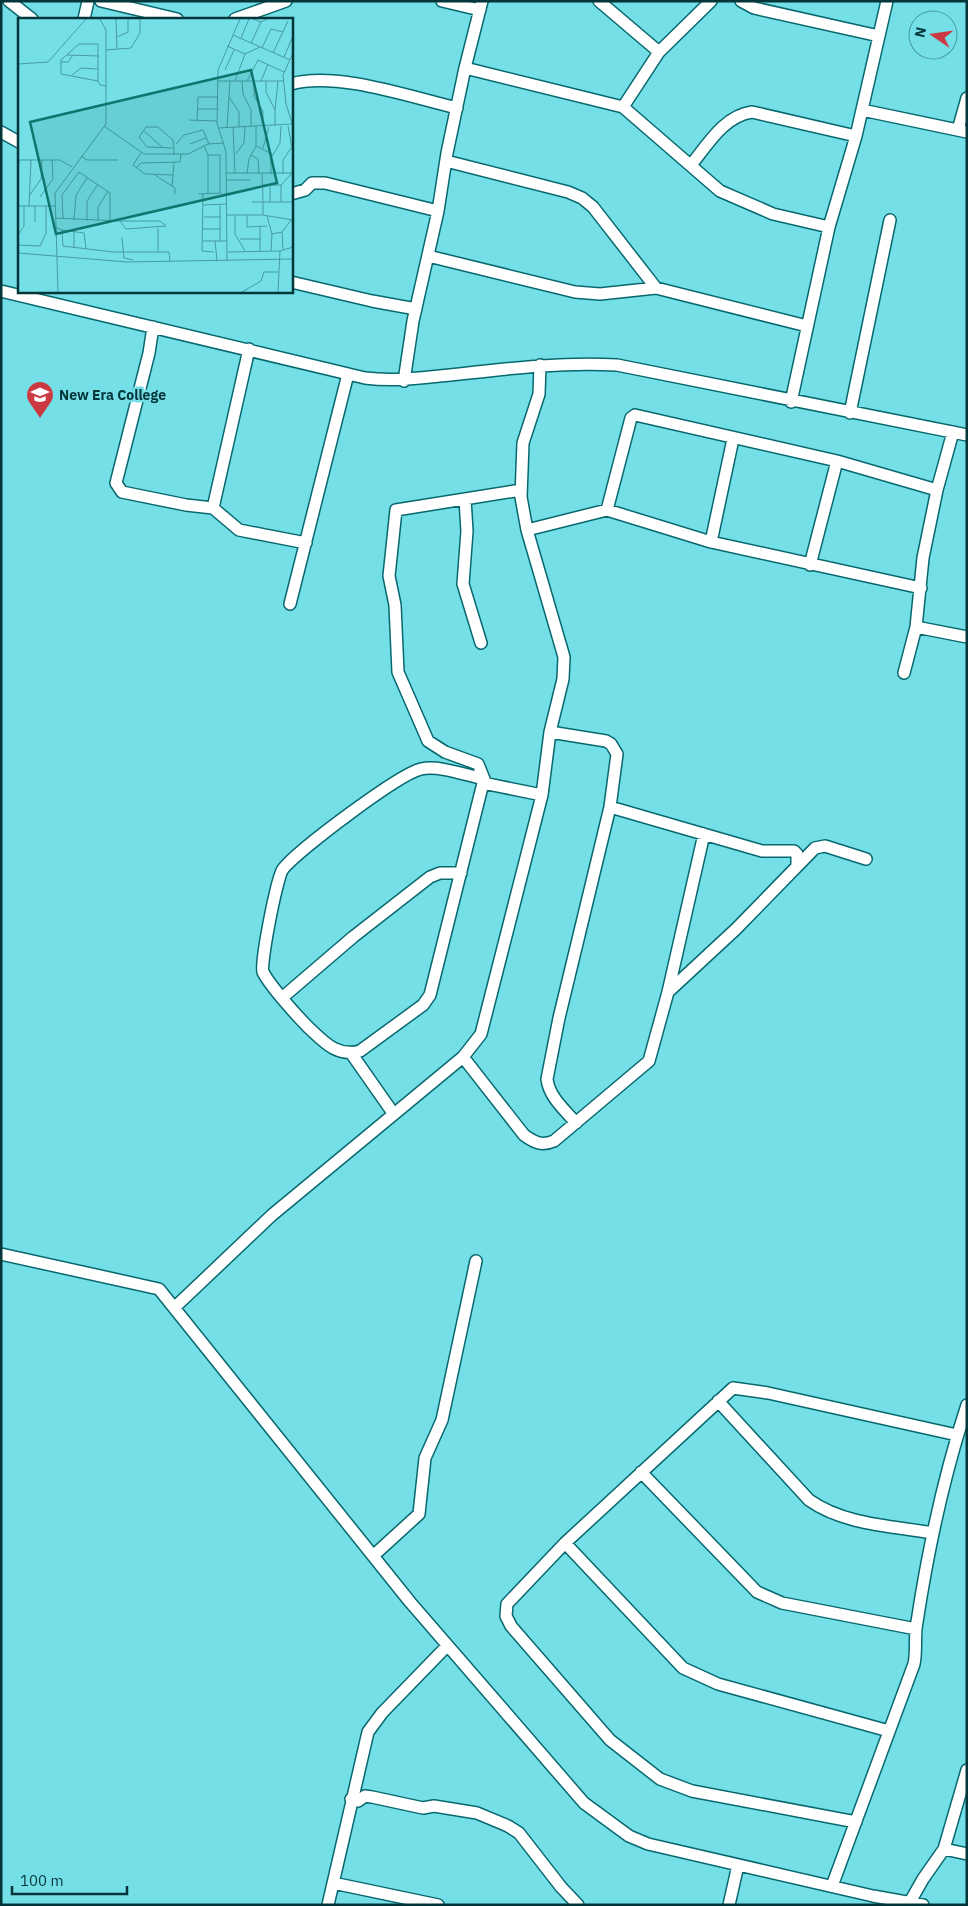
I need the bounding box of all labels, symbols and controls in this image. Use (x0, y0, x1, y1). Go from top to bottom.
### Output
north arrow (908, 10, 958, 60)
inset map (18, 18, 292, 292)
text: N (910, 25, 930, 39)
school or university icon: New Era College (25, 380, 55, 419)
place label: New Era College (59, 386, 166, 404)
scale bar (12, 1864, 128, 1896)
text: 100 m (20, 1871, 64, 1890)

